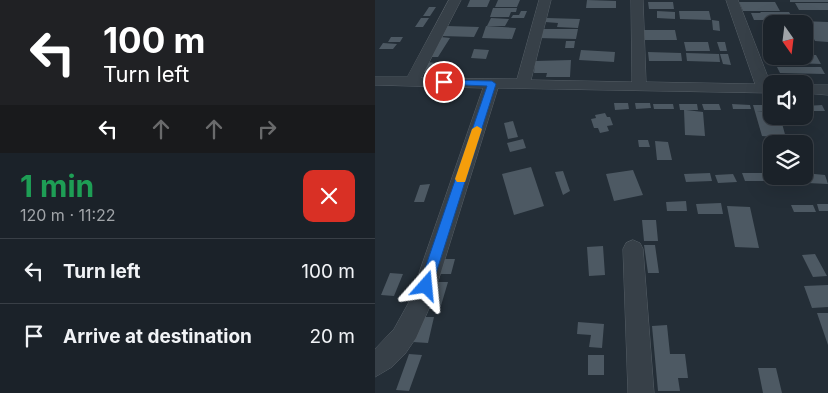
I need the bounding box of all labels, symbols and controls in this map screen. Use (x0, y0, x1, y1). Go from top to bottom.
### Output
north arrow (763, 15, 813, 65)
map controls (763, 15, 813, 185)
text: 100 m (103, 19, 206, 61)
icon: left (20, 20, 85, 85)
text: Turn left (103, 61, 189, 87)
pin (423, 61, 465, 103)
icon: arrive (430, 68, 458, 96)
button: sound (763, 75, 813, 125)
icon: left (94, 115, 122, 143)
icon: ahead (147, 115, 175, 143)
icon: ahead (200, 115, 228, 143)
icon: right (253, 115, 281, 143)
button: layers (763, 135, 813, 185)
text: 1 min (20, 168, 94, 204)
button: close (303, 170, 355, 222)
text: 120 m · 11:22 (20, 205, 116, 225)
icon: left (20, 257, 48, 285)
position arrow (399, 259, 451, 311)
text: Turn left (63, 260, 141, 283)
text: 100 m (301, 260, 355, 283)
icon: arrive (20, 322, 48, 350)
text: Arrive at destination (63, 325, 252, 348)
text: 20 m (309, 325, 355, 348)

